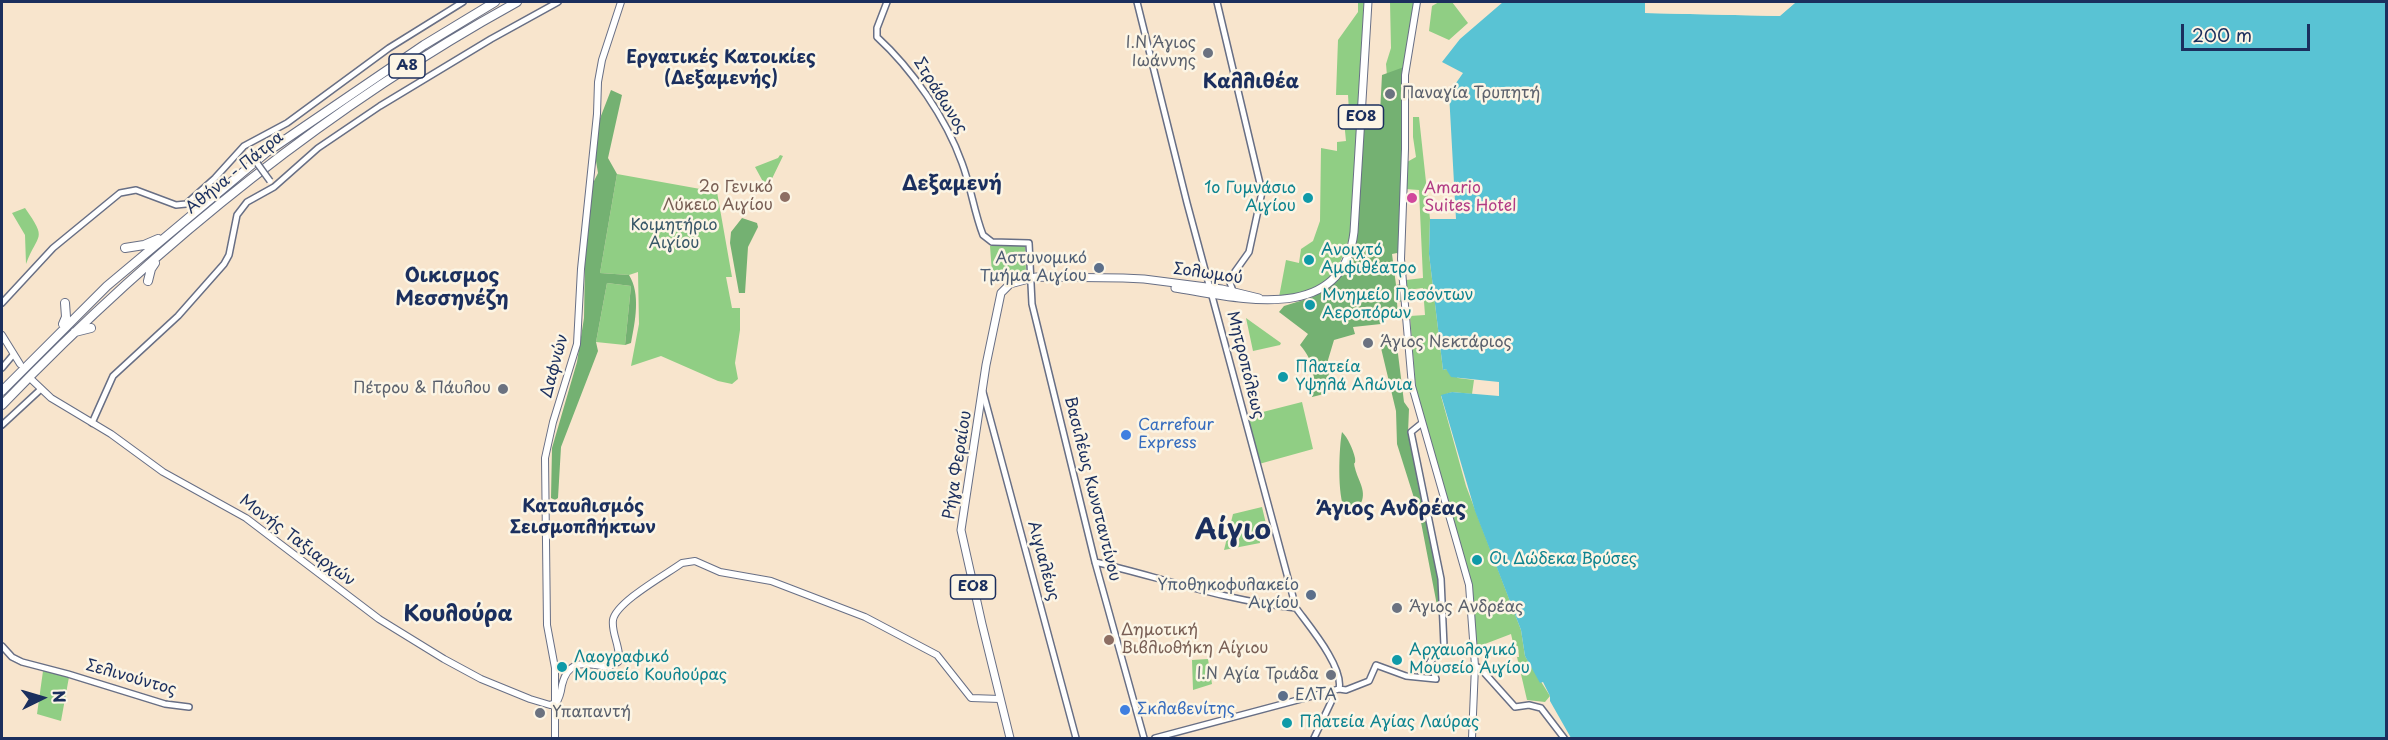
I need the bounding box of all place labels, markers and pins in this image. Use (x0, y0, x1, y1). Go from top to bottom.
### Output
place label: Ι.Ν Άγιος Ιωάννης (1126, 34, 1196, 72)
marker: Ι.Ν Άγιος Ιωάννης (1201, 46, 1215, 60)
place label: Παναγία Τρυπητή (1402, 84, 1540, 104)
marker: Παναγία Τρυπητή (1383, 87, 1397, 101)
place label: 2ο Γενικό Λύκειο Αιγίου (663, 178, 773, 216)
place label: 1ο Γυμνάσιο Αιγίου (1204, 179, 1296, 217)
place label: Amario Suites Hotel (1424, 179, 1516, 217)
marker: 2ο Γενικό Λύκειο Αιγίου (778, 190, 792, 204)
marker: 1ο Γυμνάσιο Αιγίου (1301, 191, 1315, 205)
marker: Amario Suites Hotel (1405, 191, 1419, 205)
place label: Aνοιχτό Aμφιθέατρο (1321, 241, 1416, 279)
place label: Αστυνομικό Τμήμα Αιγίου (980, 249, 1087, 287)
marker: Aνοιχτό Aμφιθέατρο (1302, 253, 1316, 267)
marker: Αστυνομικό Τμήμα Αιγίου (1092, 261, 1106, 275)
place label: Μνημείο Πεσόντων Αεροπόρων (1322, 286, 1474, 324)
marker: Μνημείο Πεσόντων Αεροπόρων (1303, 298, 1317, 312)
place label: Άγιος Νεκτάριος (1380, 333, 1512, 353)
marker: Άγιος Νεκτάριος (1361, 336, 1375, 350)
place label: Πλατεία Υψηλά Αλώνια (1295, 358, 1413, 396)
marker: Πλατεία Υψηλά Αλώνια (1276, 370, 1290, 384)
place label: Πέτρου & Πάυλου (353, 379, 491, 399)
marker: Πέτρου & Πάυλου (496, 382, 510, 396)
place label: Carrefour Express (1138, 416, 1214, 454)
marker: Carrefour Express (1119, 428, 1133, 442)
place label: Οι Δώδεκα Βρύσες (1489, 550, 1637, 570)
marker: Οι Δώδεκα Βρύσες (1470, 553, 1484, 567)
place label: Υποθηκοφυλακείο Αιγίου (1157, 576, 1299, 614)
marker: Υποθηκοφυλακείο Αιγίου (1304, 588, 1318, 602)
place label: Άγιος Ανδρέας (1409, 598, 1523, 618)
marker: Άγιος Ανδρέας (1390, 601, 1404, 615)
place label: Δημοτική Βιβλιοθήκη Αίγιου (1121, 621, 1268, 659)
marker: Δημοτική Βιβλιοθήκη Αίγιου (1102, 633, 1116, 647)
place label: Αρχαιολογικό Μουσείο Αιγίου (1409, 641, 1530, 679)
place label: Λαογραφικό Μουσείο Κουλούρας (574, 648, 727, 686)
marker: Αρχαιολογικό Μουσείο Αιγίου (1390, 653, 1404, 667)
marker: Λαογραφικό Μουσείο Κουλούρας (555, 660, 569, 674)
place label: Ι.Ν Αγία Τριάδα (1197, 665, 1319, 685)
marker: Ι.Ν Αγία Τριάδα (1324, 668, 1338, 682)
place label: ΕΛΤΑ (1295, 686, 1337, 706)
marker: ΕΛΤΑ (1276, 689, 1290, 703)
place label: Σκλαβενίτης (1137, 700, 1235, 720)
place label: Υπαπαντή (552, 703, 631, 723)
marker: Σκλαβενίτης (1118, 703, 1132, 717)
marker: Υπαπαντή (533, 706, 547, 720)
place label: Πλατεία Αγίας Λαύρας (1299, 713, 1479, 733)
marker: Πλατεία Αγίας Λαύρας (1280, 716, 1294, 730)

